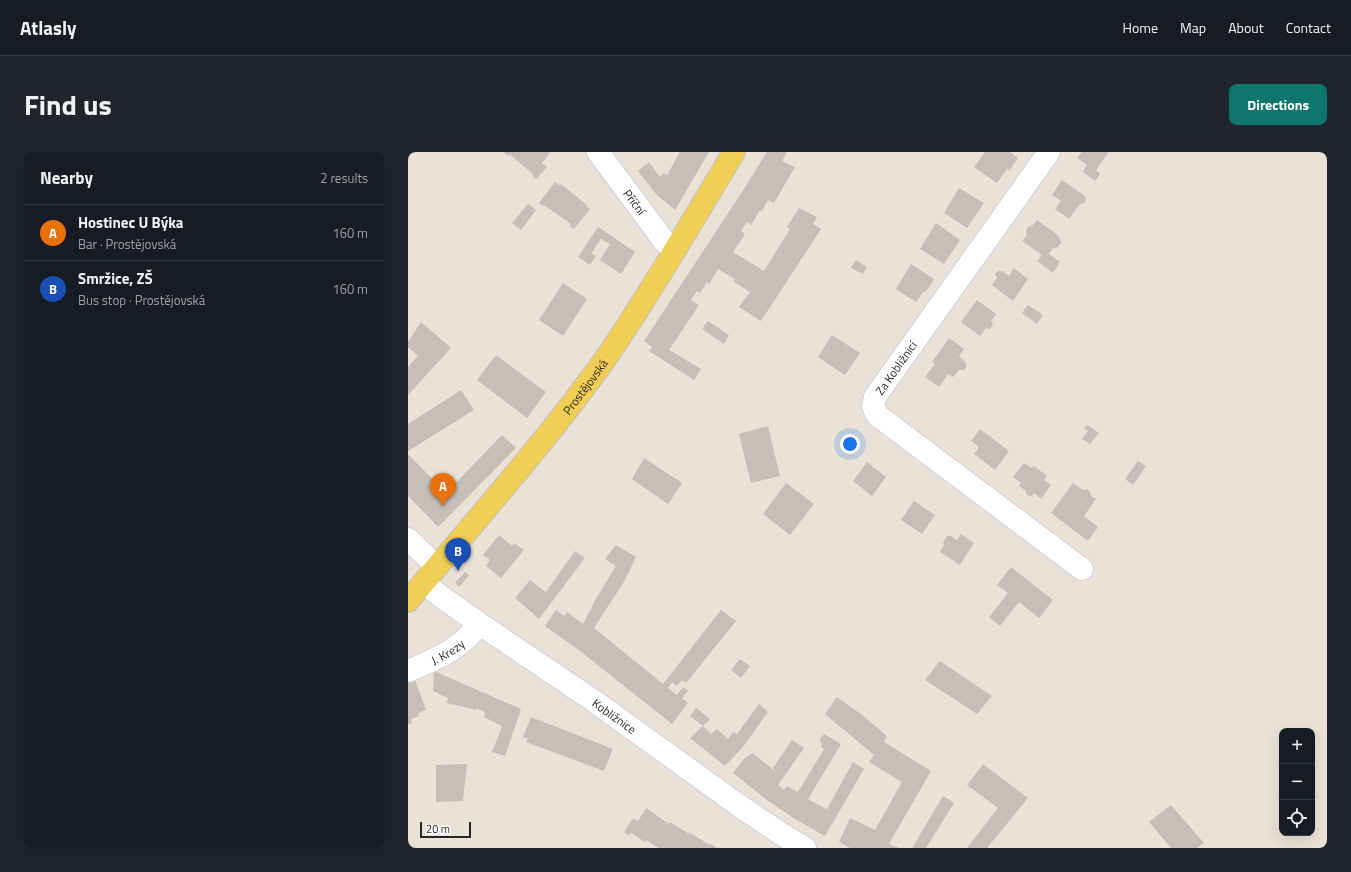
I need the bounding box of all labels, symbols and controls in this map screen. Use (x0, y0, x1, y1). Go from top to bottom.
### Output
text: Atlasly (20, 13, 77, 42)
text: Home (1123, 17, 1158, 38)
text: Map (1180, 17, 1206, 38)
text: About (1228, 17, 1264, 38)
text: Contact (1286, 17, 1331, 38)
text: Find us (24, 83, 112, 126)
button: Directions (1229, 84, 1327, 125)
text: Nearby (40, 165, 93, 191)
text: 2 results (320, 168, 368, 188)
street label: Příční (619, 185, 652, 220)
text: Hostinec U Býka (78, 211, 184, 234)
text: A (49, 223, 57, 243)
text: 160 m (332, 223, 368, 243)
text: Bar · Prostějovská (78, 234, 176, 254)
text: Smržice, ZŠ (78, 267, 153, 290)
text: B (49, 279, 57, 299)
text: 160 m (332, 279, 368, 299)
text: Bus stop · Prostějovská (78, 290, 205, 310)
street label: Za Kobližnicí (870, 336, 922, 399)
street label: Prostějovská (558, 355, 612, 418)
your location (840, 434, 860, 454)
pin: A (430, 473, 456, 506)
pin: B (445, 538, 471, 571)
street label: J. Krezy (427, 634, 469, 669)
street label: Kobližnice (589, 693, 641, 738)
map controls (1279, 728, 1315, 836)
button: + (1279, 728, 1315, 764)
button: − (1279, 764, 1315, 800)
button: locate (1279, 800, 1315, 836)
scale bar (420, 820, 471, 839)
text: 20 m (426, 821, 450, 837)

